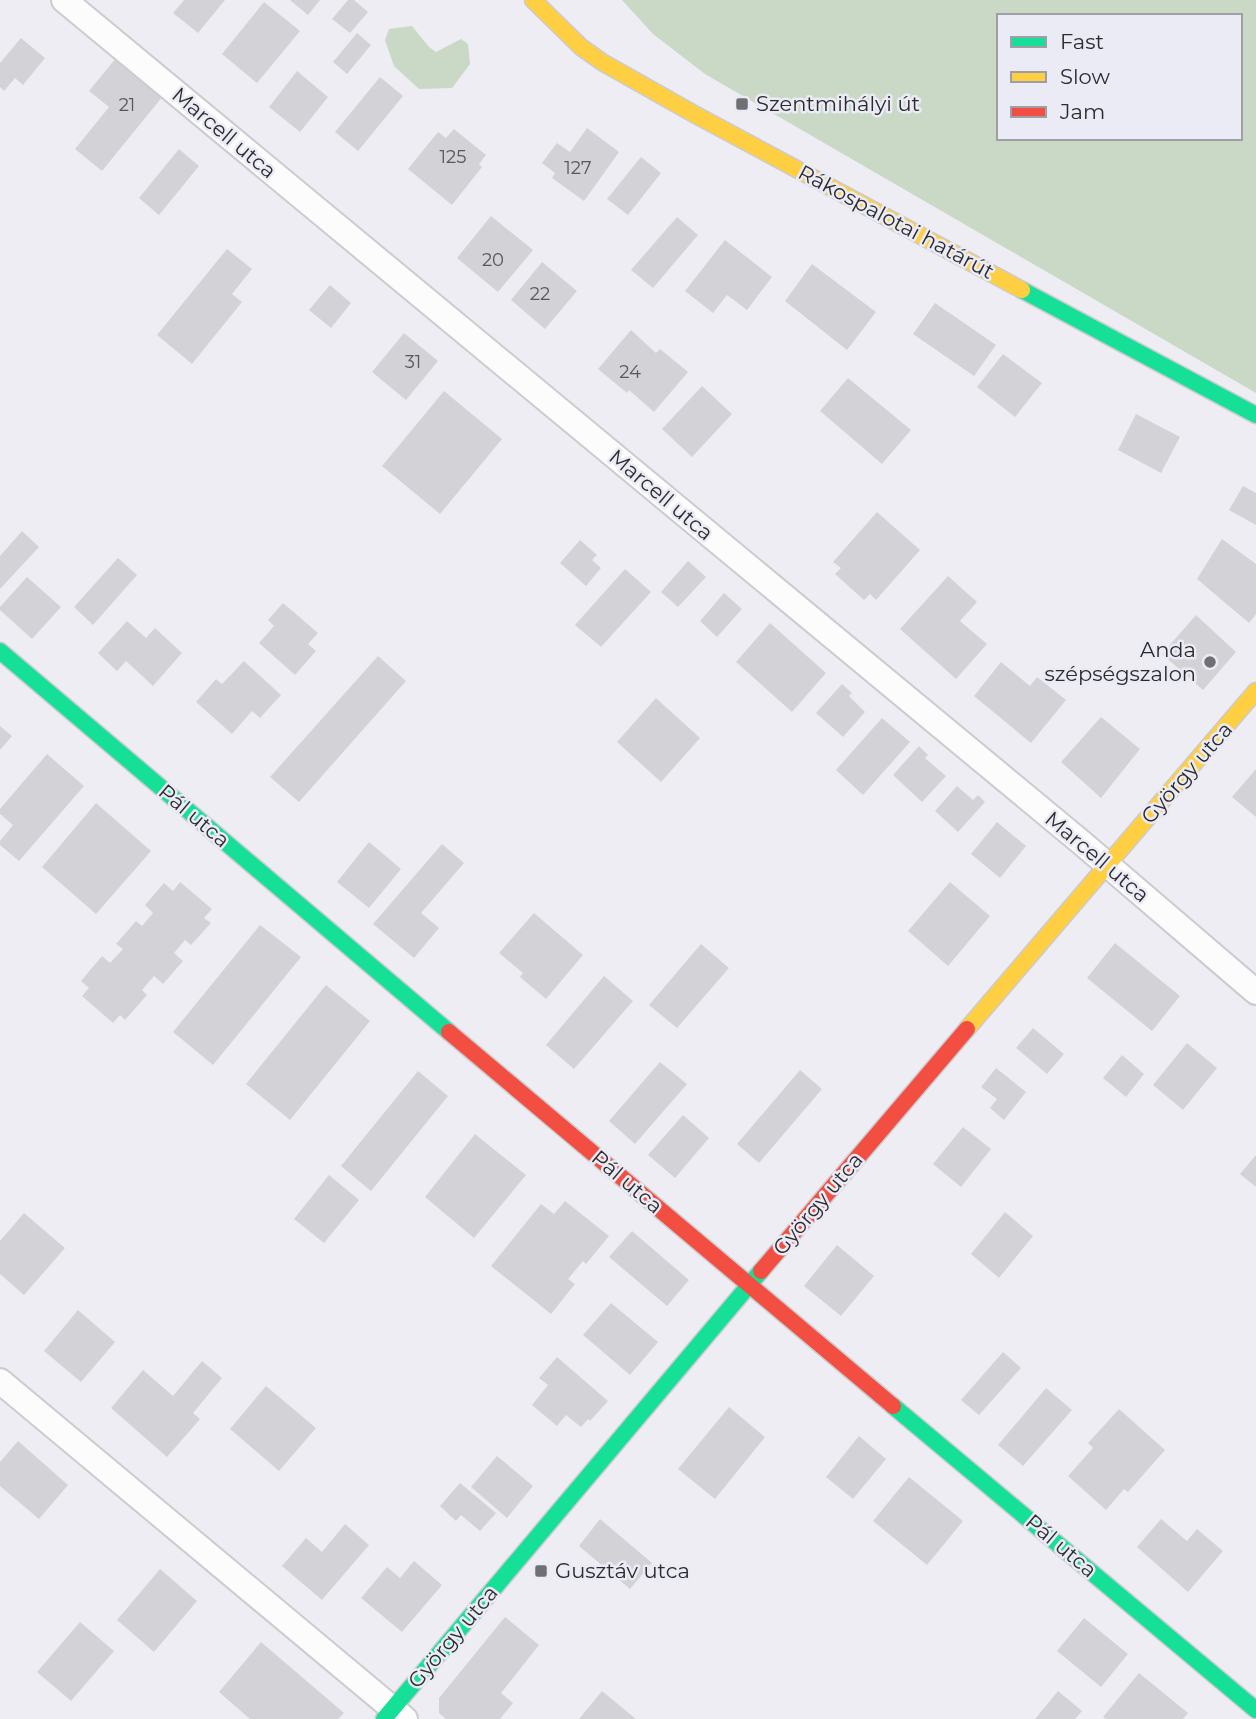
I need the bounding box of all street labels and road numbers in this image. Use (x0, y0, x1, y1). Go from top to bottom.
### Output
street label: Marcell utca (167, 82, 281, 183)
street label: Rákospalotai határút (794, 159, 998, 284)
street label: Marcell utca (604, 444, 718, 545)
street label: György utca (1136, 717, 1237, 829)
street label: Pál utca (154, 779, 235, 852)
street label: Marcell utca (1040, 806, 1154, 907)
street label: Pál utca (587, 1145, 668, 1218)
street label: György utca (767, 1147, 868, 1260)
street label: Pál utca (1021, 1509, 1102, 1582)
street label: György utca (402, 1580, 503, 1693)

